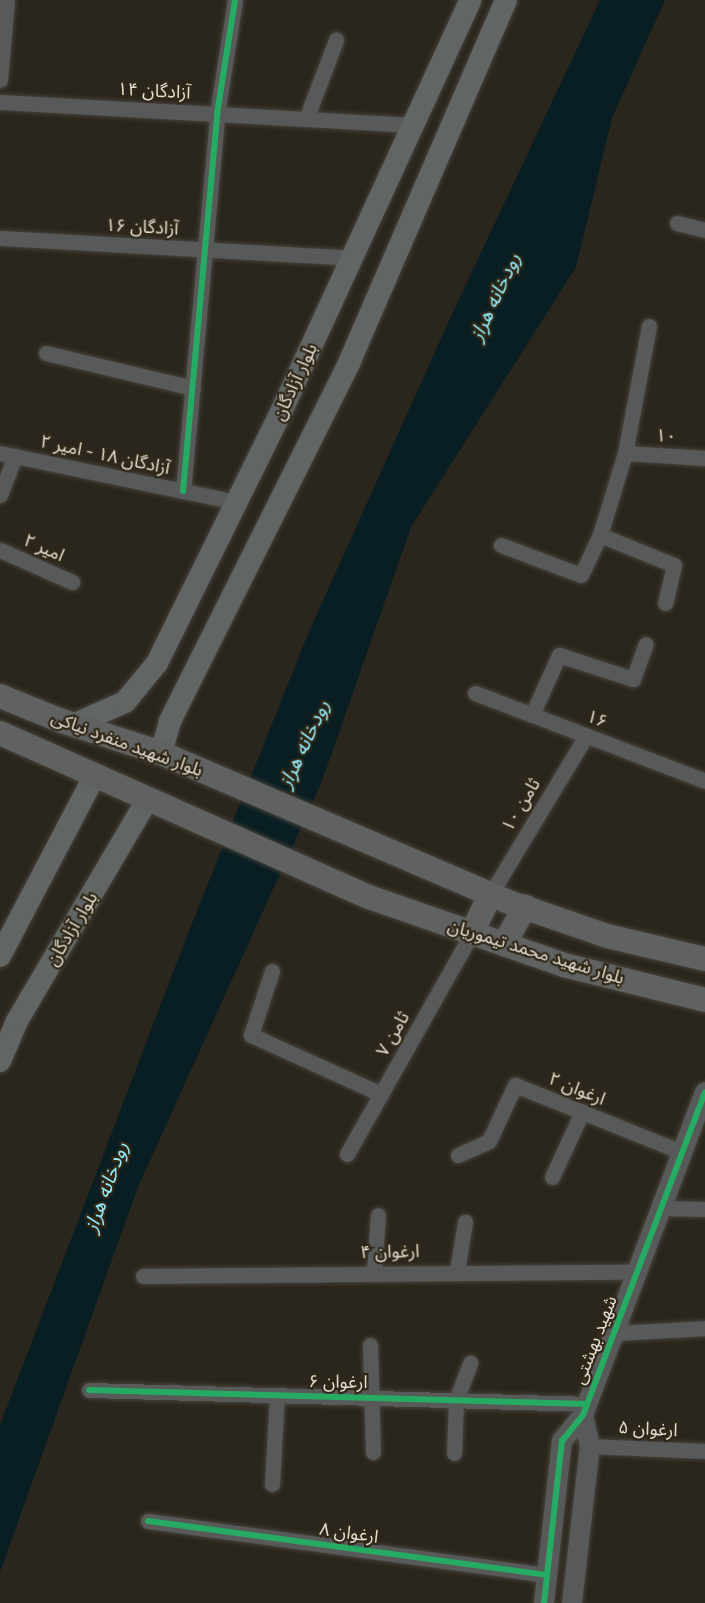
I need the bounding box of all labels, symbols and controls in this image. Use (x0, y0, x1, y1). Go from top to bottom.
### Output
street label: آزادگان ۱۴ (117, 78, 191, 104)
street label: آزادگان ۱۶ (105, 214, 179, 240)
water label: رودخانه هراز (464, 249, 526, 345)
street label: بلوار آزادگان (268, 340, 322, 424)
street label: ۱۰ (655, 425, 677, 447)
street label: آزادگان ۱۸ - امیر ۲ (38, 431, 172, 479)
street label: امیر ۲ (20, 530, 68, 566)
water label: رودخانه هراز (273, 696, 335, 792)
street label: ۱۶ (584, 705, 610, 733)
street label: بلوار شهید منفرد نیاکی (48, 707, 206, 781)
street label: ثامن ۱۰ (497, 774, 545, 836)
street label: بلوار آزادگان (42, 888, 102, 970)
street label: بلوار شهید محمد تیموریان (445, 915, 627, 989)
street label: ثامن ۷ (372, 1008, 414, 1060)
street label: ارغوان ۲ (545, 1068, 609, 1110)
water label: رودخانه هراز (79, 1139, 133, 1235)
street label: ارغوان ۴ (360, 1241, 420, 1263)
street label: شهید بهشتی (568, 1293, 622, 1387)
street label: ارغوان ۶ (308, 1371, 368, 1393)
street label: ارغوان ۵ (618, 1417, 678, 1441)
street label: ارغوان ۸ (318, 1518, 380, 1548)

